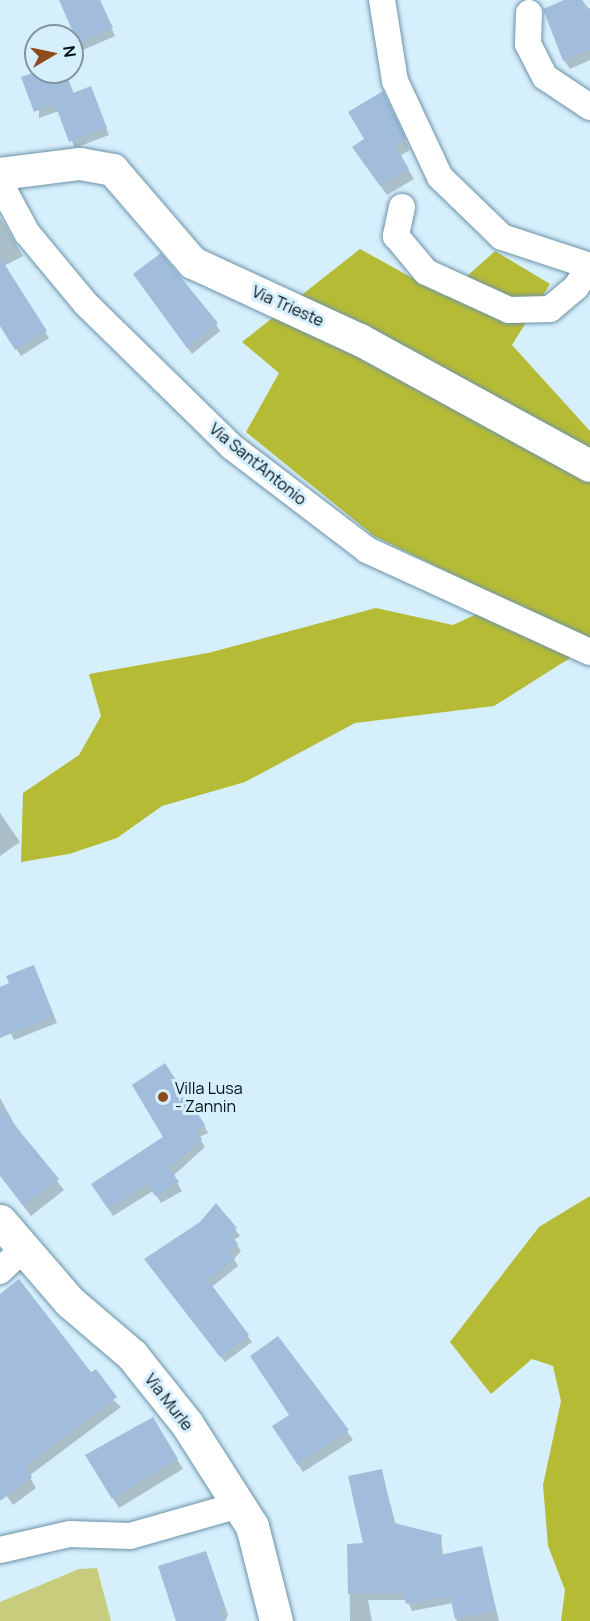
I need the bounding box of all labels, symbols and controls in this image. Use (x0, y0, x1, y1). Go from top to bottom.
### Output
north arrow (24, 24, 84, 84)
text: N (58, 44, 82, 59)
street label: Via Trieste (249, 282, 327, 330)
street label: Via Sant'Antonio (206, 419, 310, 509)
place label: Villa Lusa - Zannin (175, 1078, 243, 1116)
marker: Villa Lusa - Zannin (156, 1090, 170, 1104)
street label: Via Murle (141, 1370, 197, 1434)

